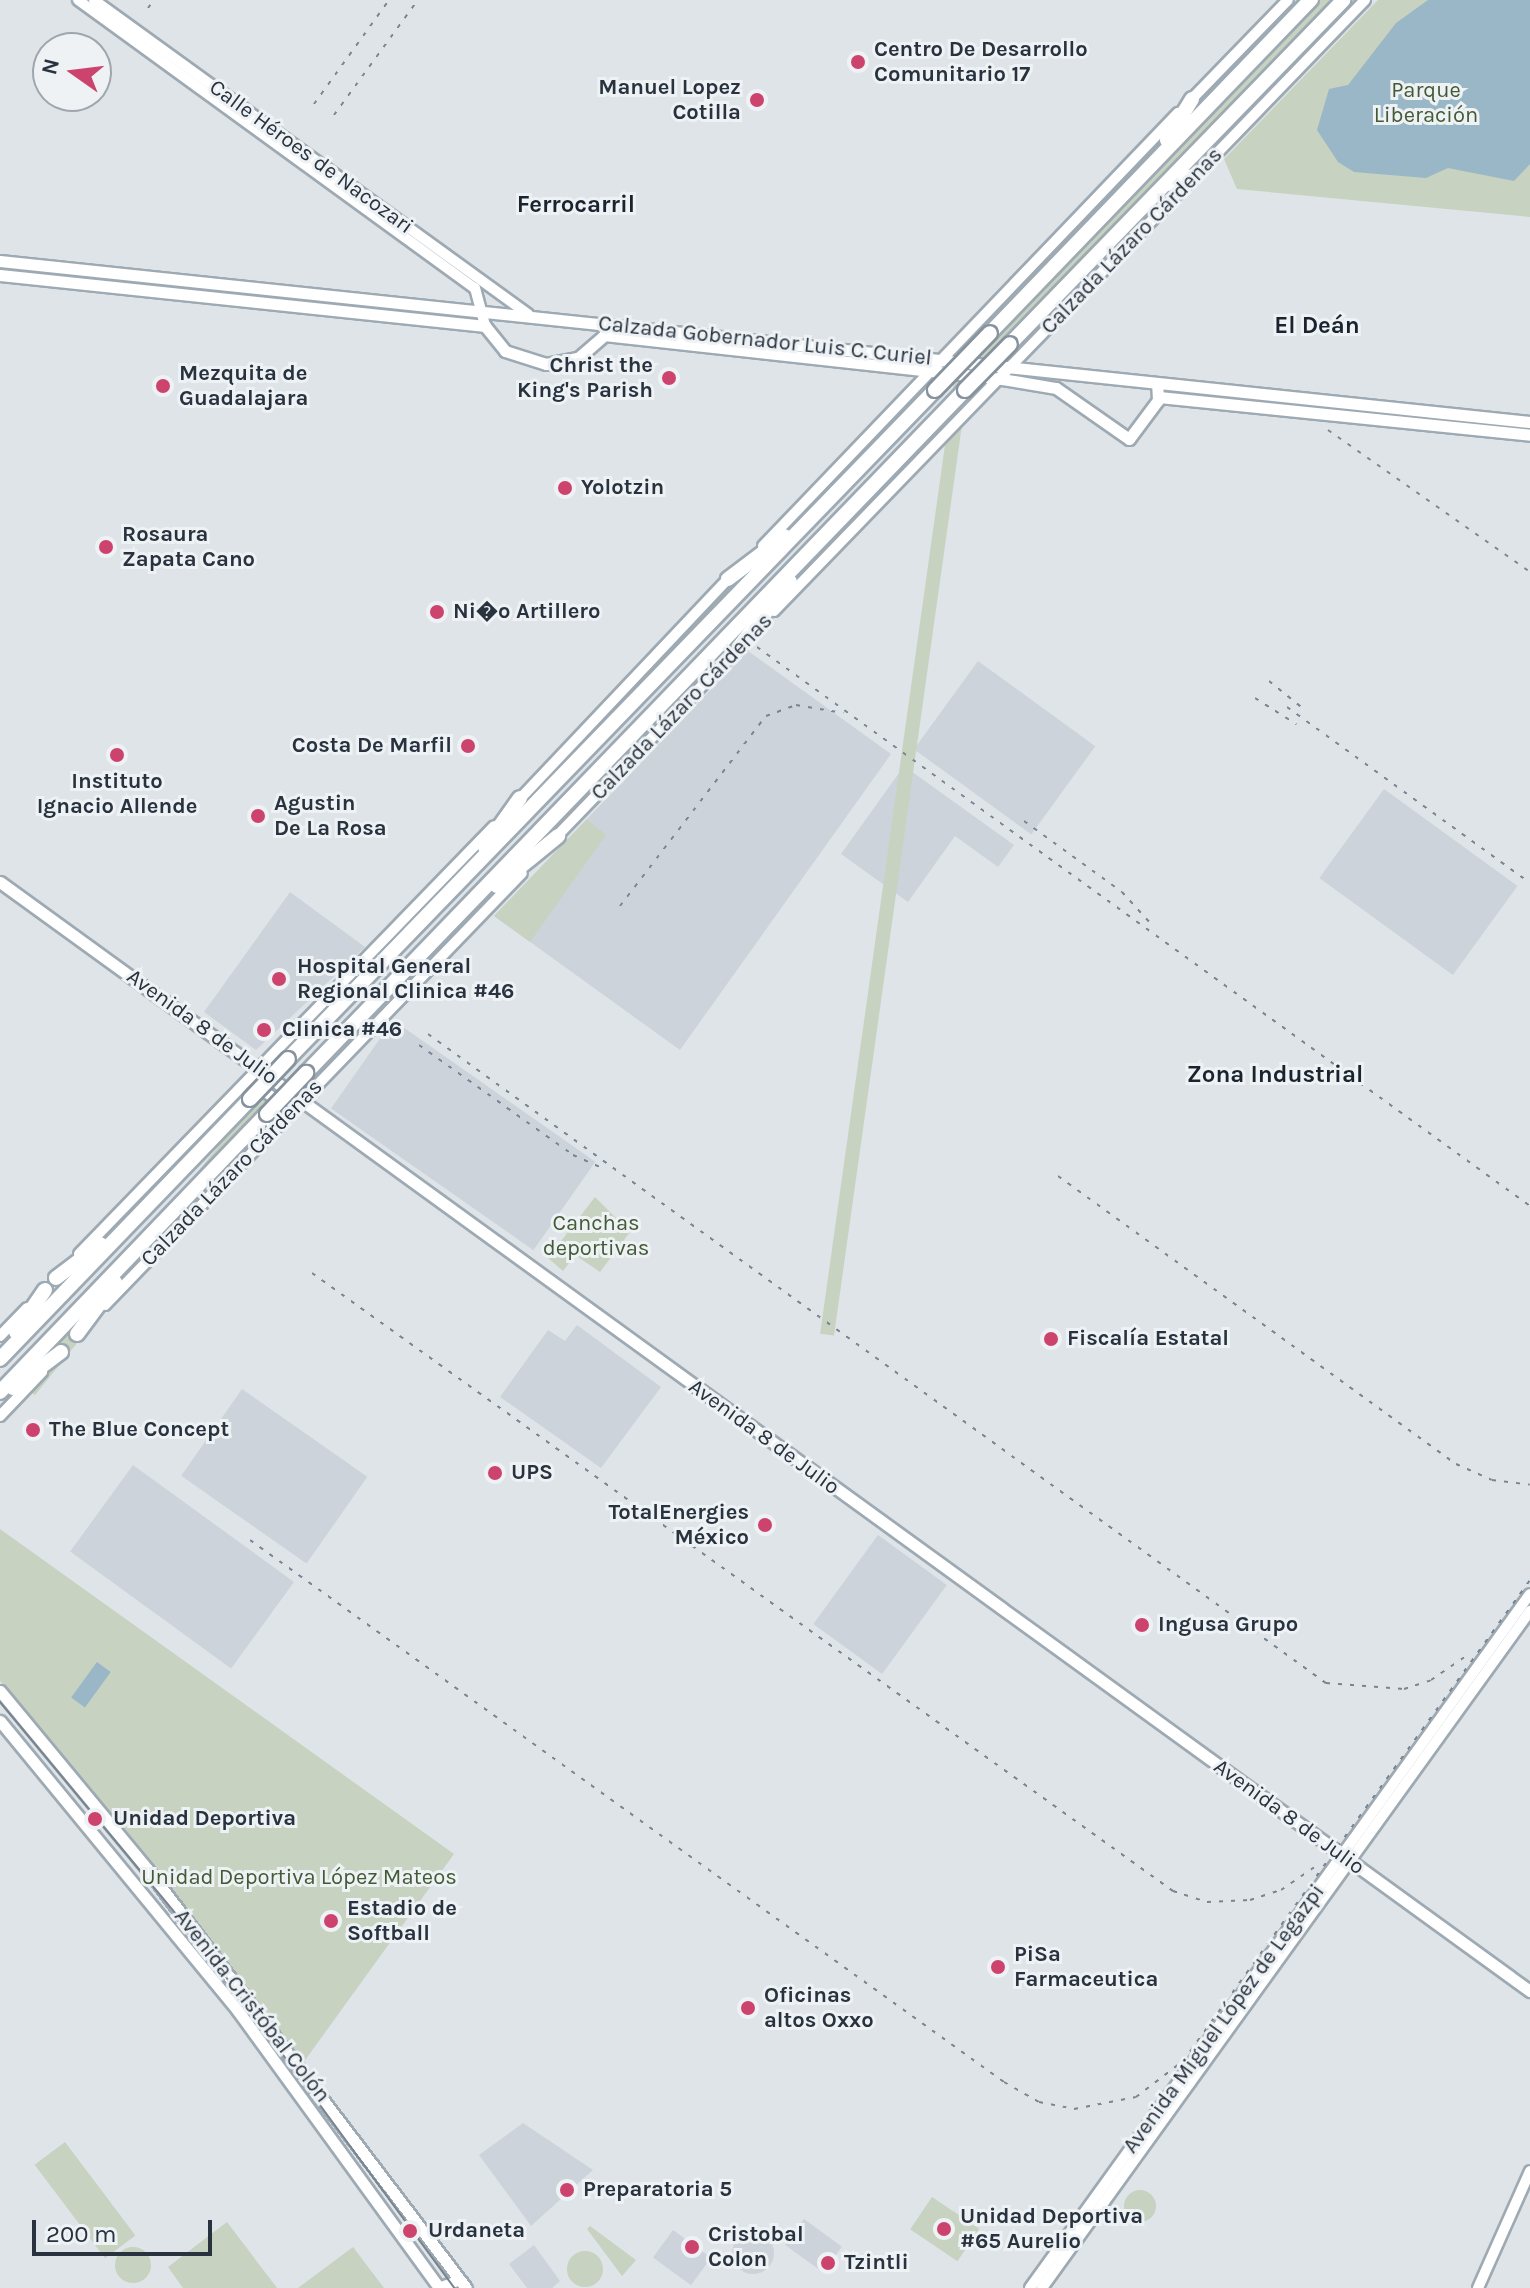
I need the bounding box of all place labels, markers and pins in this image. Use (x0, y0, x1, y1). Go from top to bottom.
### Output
place label: Centro De Desarrollo Comunitario 17 (874, 36, 1088, 88)
marker: Centro De Desarrollo Comunitario 17 (849, 53, 867, 71)
place label: Manuel Lopez Cotilla (598, 74, 741, 126)
marker: Manuel Lopez Cotilla (748, 91, 766, 109)
place label: Christ the King's Parish (517, 352, 653, 404)
place label: Mezquita de Guadalajara (179, 360, 308, 412)
marker: Christ the King's Parish (660, 369, 678, 387)
marker: Mezquita de Guadalajara (154, 377, 172, 395)
place label: Yolotzin (581, 475, 664, 501)
marker: Yolotzin (556, 479, 574, 497)
place label: Rosaura Zapata Cano (122, 521, 255, 572)
marker: Rosaura Zapata Cano (97, 538, 115, 556)
place label: Ni�o Artillero (453, 599, 600, 625)
marker: Ni�o Artillero (428, 603, 446, 621)
place label: Costa De Marfil (292, 733, 452, 759)
marker: Costa De Marfil (459, 737, 477, 755)
marker: Instituto Ignacio Allende (108, 746, 126, 764)
place label: Instituto Ignacio Allende (37, 768, 197, 820)
place label: Agustin De La Rosa (274, 790, 387, 842)
marker: Agustin De La Rosa (249, 807, 267, 825)
place label: Hospital General Regional Clinica #46 (297, 953, 514, 1004)
marker: Hospital General Regional Clinica #46 (268, 968, 290, 990)
place label: Clinica #46 (282, 1017, 402, 1043)
marker: Clinica #46 (253, 1019, 275, 1041)
place label: Fiscalía Estatal (1067, 1326, 1229, 1352)
marker: Fiscalía Estatal (1042, 1330, 1060, 1348)
place label: The Blue Concept (49, 1417, 229, 1443)
marker: The Blue Concept (24, 1421, 42, 1439)
place label: UPS (511, 1460, 553, 1486)
marker: UPS (486, 1464, 504, 1482)
place label: TotalEnergies México (609, 1499, 749, 1550)
marker: TotalEnergies México (756, 1516, 774, 1534)
place label: Ingusa Grupo (1158, 1612, 1298, 1638)
marker: Ingusa Grupo (1133, 1616, 1151, 1634)
place label: Unidad Deportiva (113, 1806, 296, 1832)
marker: Unidad Deportiva (84, 1808, 106, 1830)
place label: Estadio de Softball (347, 1895, 457, 1946)
marker: Estadio de Softball (322, 1912, 340, 1930)
place label: PiSa Farmaceutica (1014, 1941, 1158, 1992)
marker: PiSa Farmaceutica (989, 1958, 1007, 1976)
place label: Oficinas altos Oxxo (764, 1982, 874, 2034)
marker: Oficinas altos Oxxo (739, 1999, 757, 2017)
place label: Preparatoria 5 (583, 2177, 732, 2203)
marker: Preparatoria 5 (558, 2181, 576, 2199)
place label: Unidad Deportiva #65 Aurelio (960, 2203, 1143, 2254)
place label: Urdaneta (428, 2218, 525, 2244)
marker: Urdaneta (399, 2220, 421, 2242)
marker: Unidad Deportiva #65 Aurelio (935, 2220, 953, 2238)
place label: Cristobal Colon (708, 2221, 804, 2272)
marker: Cristobal Colon (683, 2238, 701, 2256)
place label: Tzintli (844, 2250, 909, 2276)
marker: Tzintli (819, 2254, 837, 2272)

